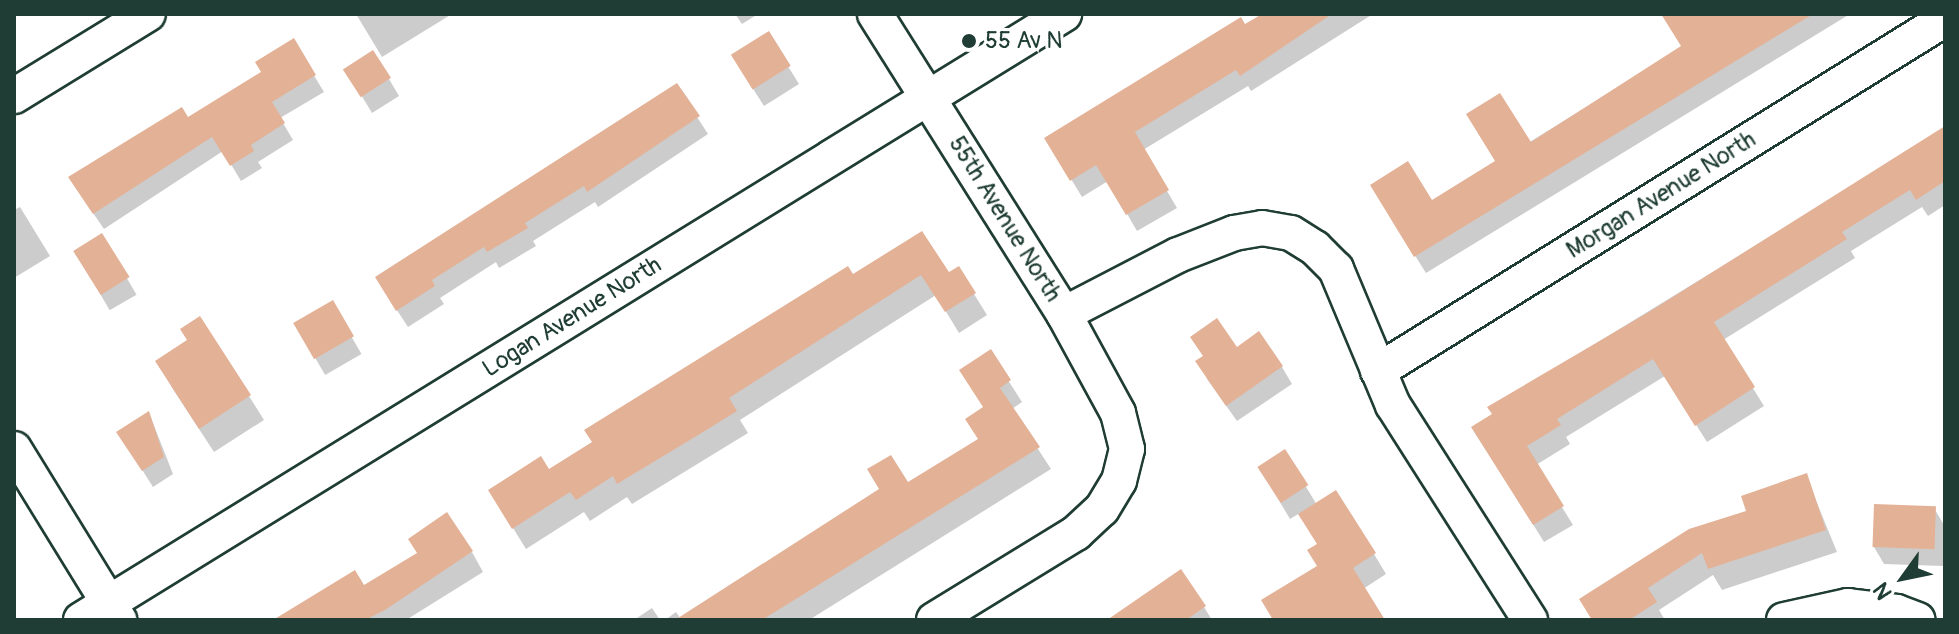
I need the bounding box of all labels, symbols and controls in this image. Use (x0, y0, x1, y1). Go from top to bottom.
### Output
place label: 55 Av N (985, 27, 1063, 55)
marker: 55 Av N (960, 32, 978, 50)
street label: Morgan Avenue North (1561, 125, 1761, 265)
street label: 55th Avenue North (943, 131, 1067, 307)
street label: Logan Avenue North (477, 250, 667, 384)
north arrow (1863, 538, 1943, 618)
text: N (1867, 577, 1899, 605)

